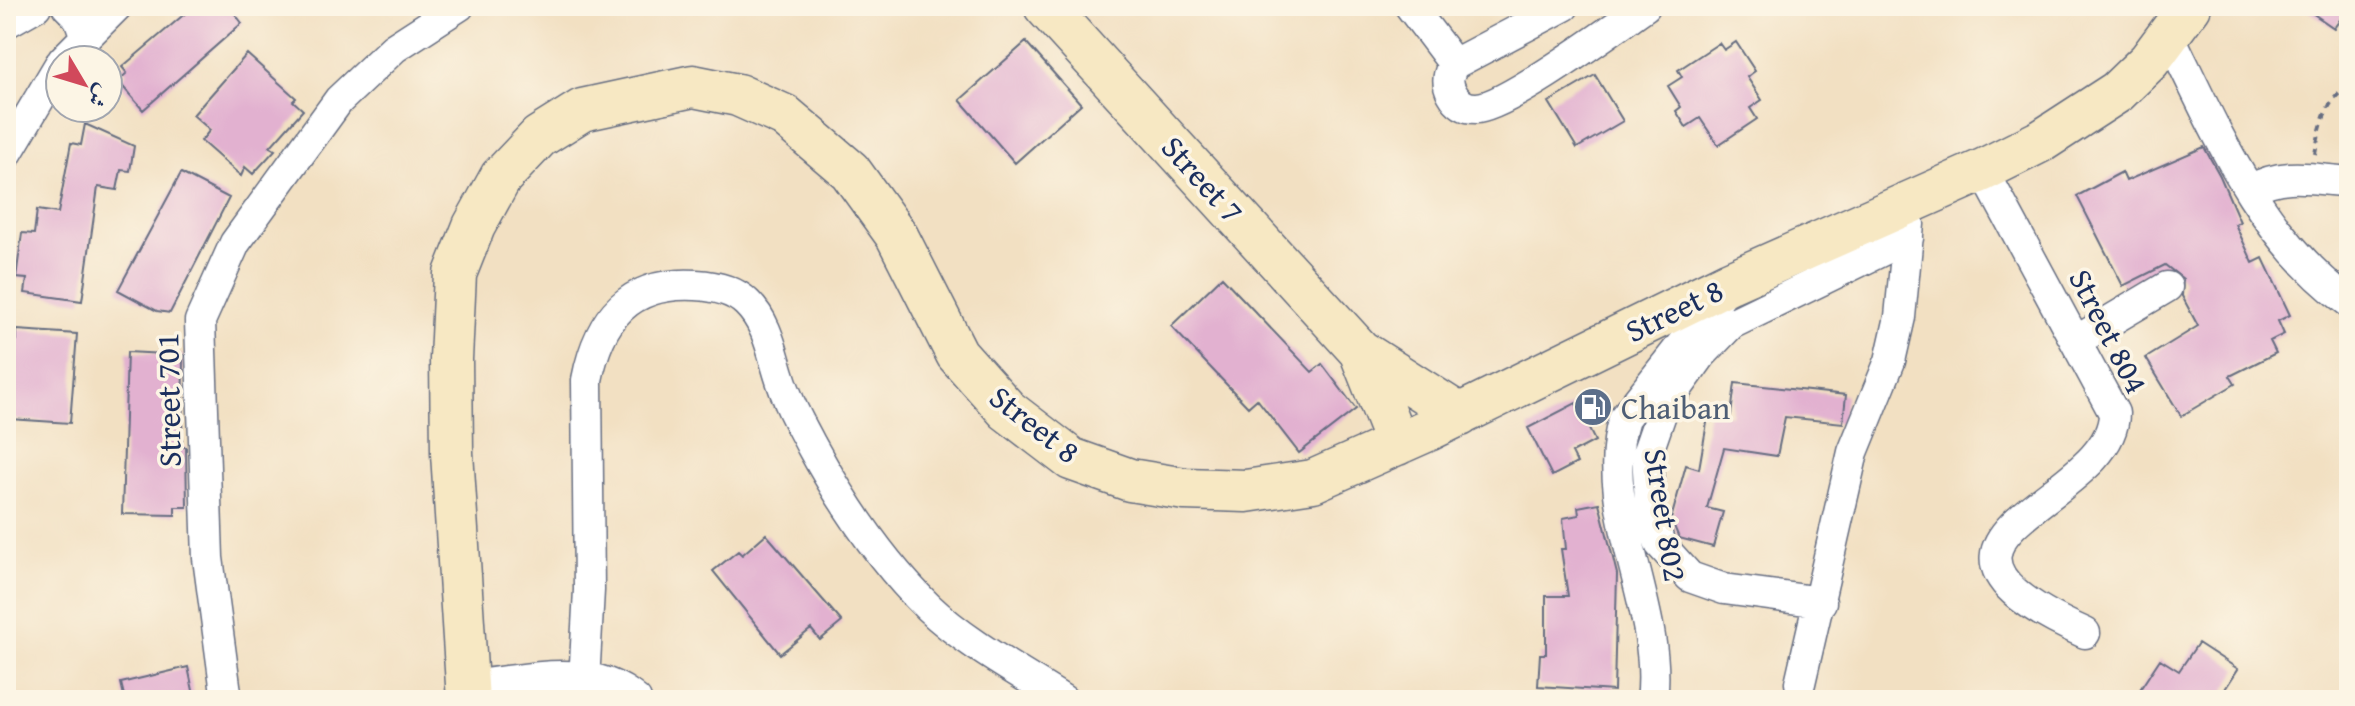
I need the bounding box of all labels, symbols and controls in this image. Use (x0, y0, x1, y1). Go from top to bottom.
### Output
north arrow (44, 44, 124, 124)
text: ش (80, 78, 119, 115)
street label: Street 7 (1151, 125, 1255, 233)
street label: Street 804 (2058, 261, 2160, 401)
street label: Street 8 (1617, 266, 1731, 354)
street label: Street 701 (143, 332, 193, 468)
street label: Street 8 (980, 374, 1090, 474)
place label: Chaiban (1621, 384, 1730, 431)
fuel station icon: Chaiban (1572, 386, 1614, 428)
street label: Street 802 (1632, 445, 1700, 585)

